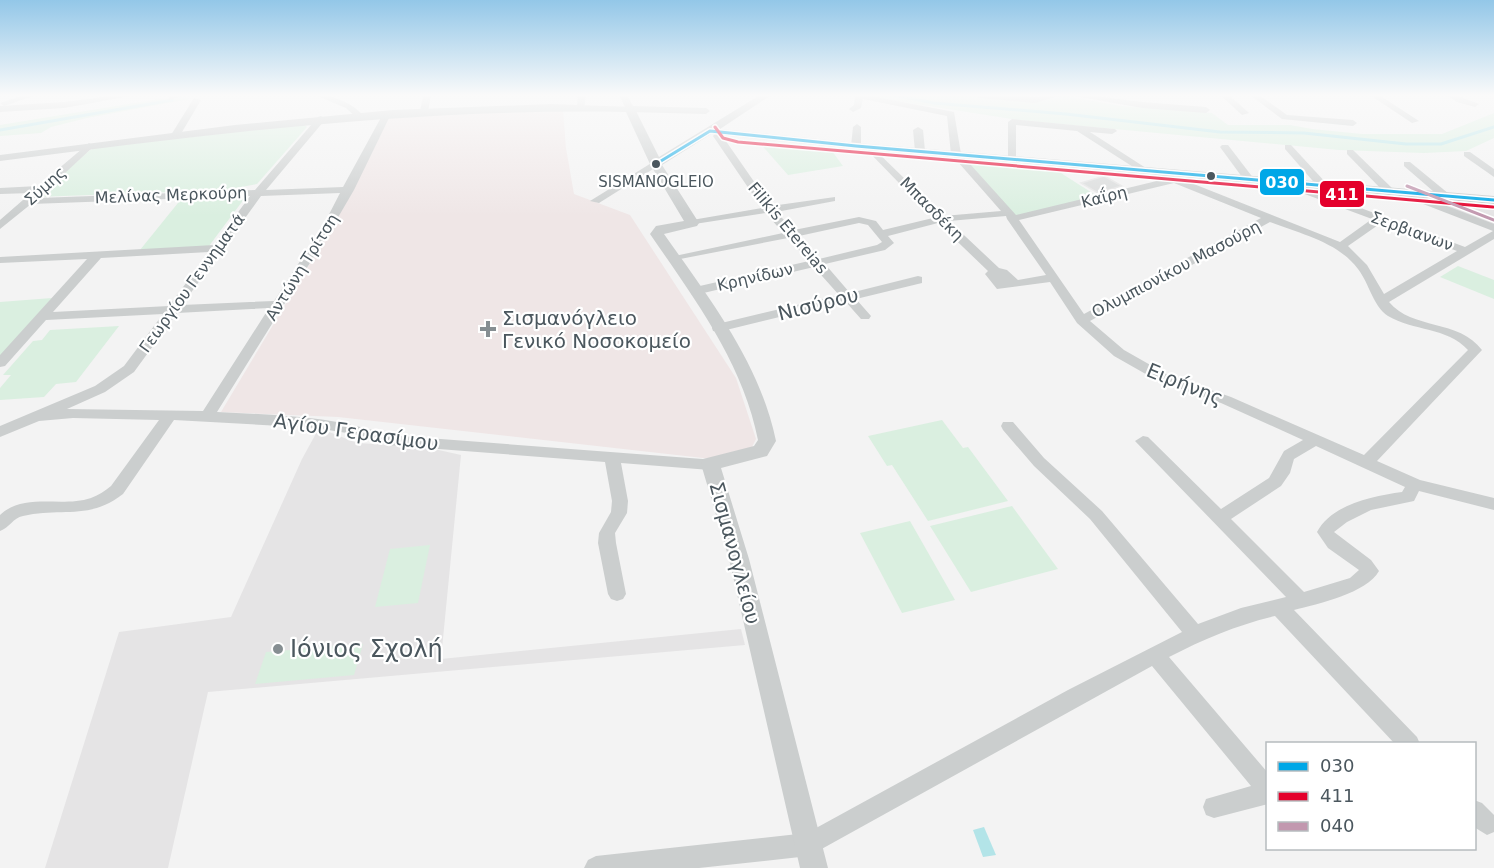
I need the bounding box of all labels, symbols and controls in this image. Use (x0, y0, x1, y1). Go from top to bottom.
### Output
marker: SISMANOGLEIO (650, 158, 662, 170)
street label: Σύμης (20, 163, 70, 209)
line badge: 030 (1259, 168, 1305, 196)
unlabelled marker (1205, 170, 1217, 182)
place label: SISMANOGLEIO (598, 173, 714, 191)
street label: Μπασδέκη (896, 173, 968, 245)
text: 030 (1265, 173, 1299, 192)
street label: Filikis Etereias (744, 178, 832, 278)
line badge: 411 (1319, 180, 1365, 208)
street label: Καΐρη (1079, 181, 1129, 212)
street label: Μελίνας Μερκούρη (94, 183, 248, 207)
text: 411 (1325, 185, 1359, 204)
street label: Σερβιανων (1368, 207, 1456, 255)
street label: Γεωργίου Γεννηματά (135, 210, 249, 356)
street label: Αντώνη Τρίτση (262, 210, 342, 324)
street label: Ολυμπιονίκου Μασούρη (1089, 216, 1263, 322)
street label: Κρηνίδων (715, 259, 795, 295)
street label: Νισύρου (775, 282, 861, 326)
place label: Σισμανόγλειο Γενικό Νοσοκομείο (502, 306, 691, 353)
marker: Σισμανόγλειο Γενικό Νοσοκομείο (479, 320, 497, 338)
street label: Ειρήνης (1143, 358, 1227, 410)
street label: Αγίου Γερασίμου (272, 409, 440, 455)
street label: Σισμανογλείου (704, 479, 766, 627)
place label: Ιόνιος Σχολή (290, 635, 443, 663)
marker: Ιόνιος Σχολή (271, 642, 285, 656)
legend (1266, 742, 1476, 850)
text: 030 (1320, 755, 1354, 776)
text: 411 (1320, 785, 1354, 806)
text: 040 (1320, 815, 1354, 836)

